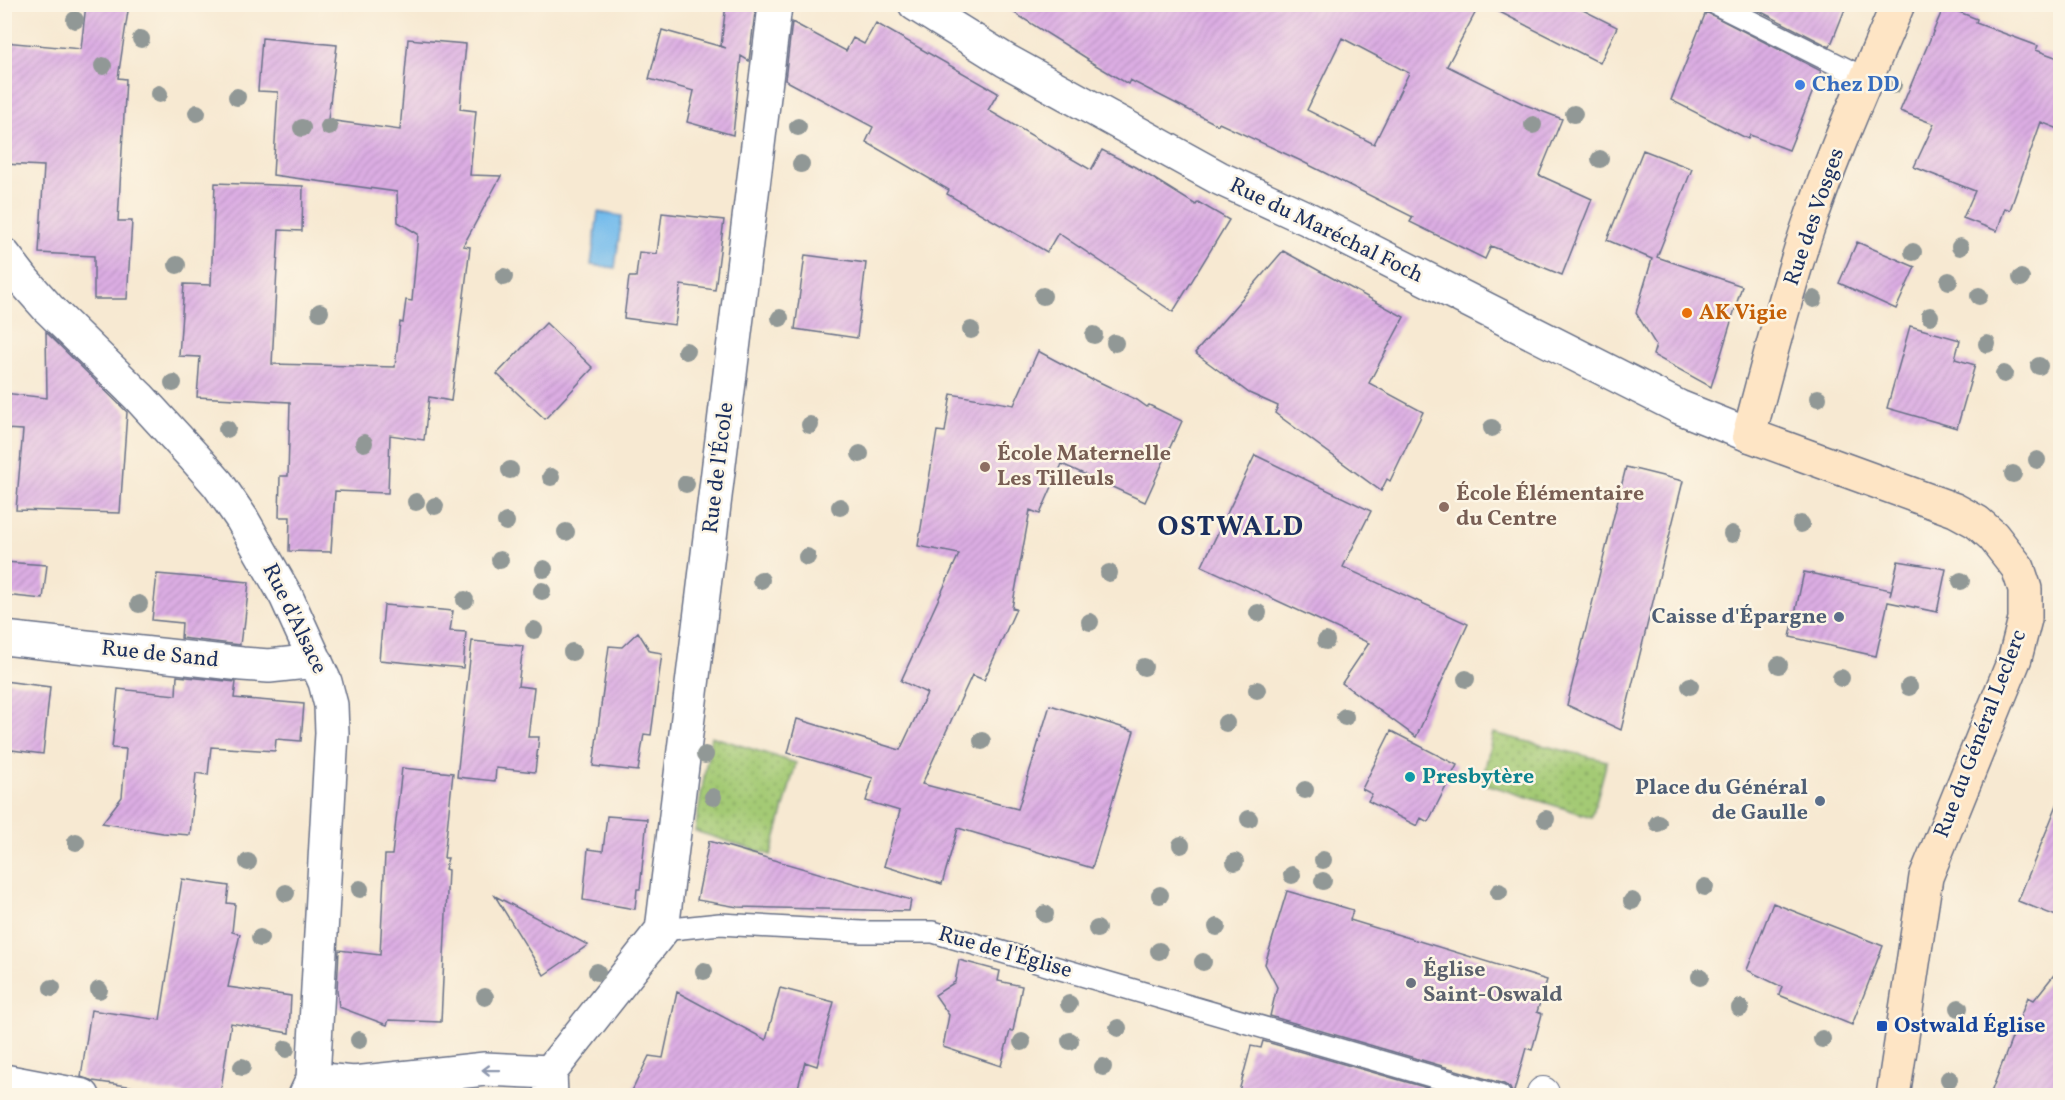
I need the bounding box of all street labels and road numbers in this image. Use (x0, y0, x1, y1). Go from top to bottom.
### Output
street label: Rue des Vosges (1777, 144, 1853, 290)
street label: Rue du Maréchal Foch (1224, 171, 1428, 291)
street label: Rue de l'École (696, 401, 742, 535)
street label: Rue d'Alsace (254, 558, 334, 680)
street label: Rue du Général Leclerc (1927, 625, 2035, 843)
street label: Rue de Sand (100, 633, 220, 677)
street label: Rue de l'Église (935, 919, 1075, 987)

